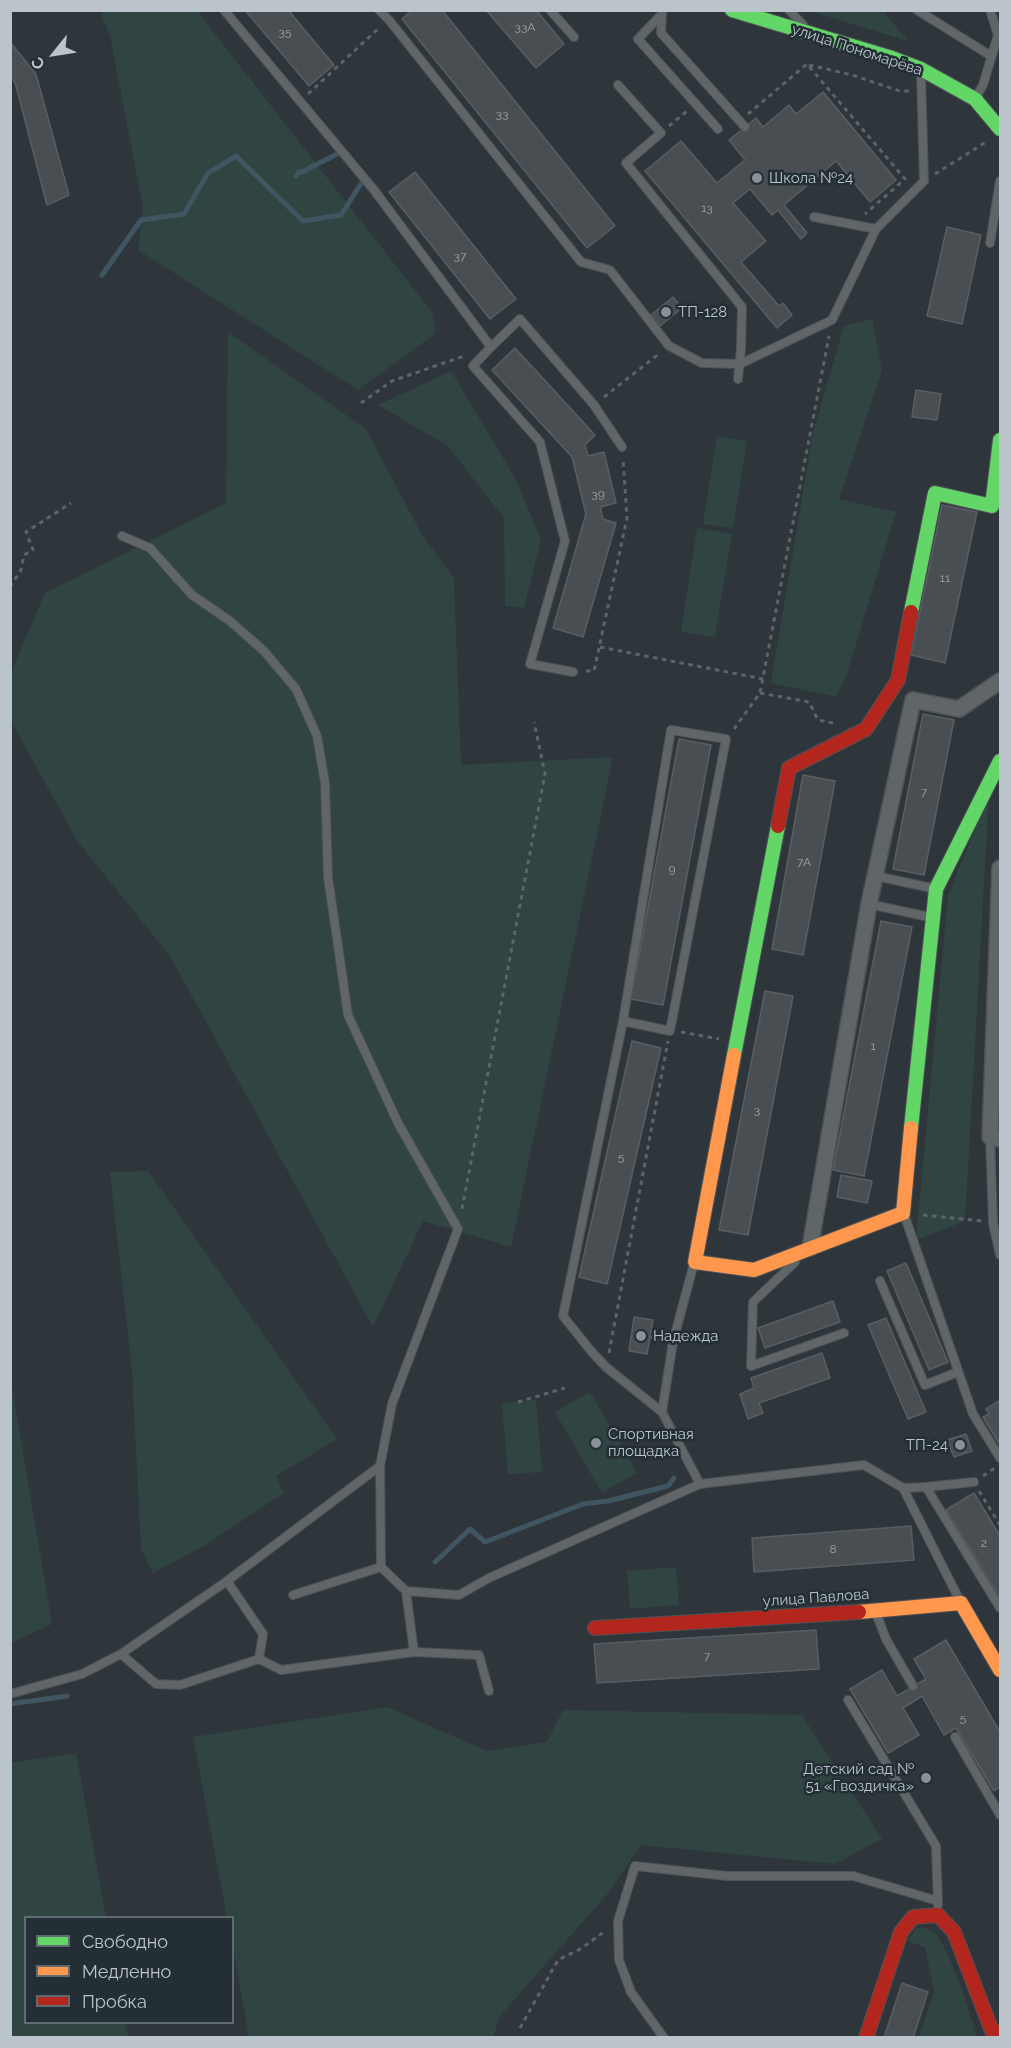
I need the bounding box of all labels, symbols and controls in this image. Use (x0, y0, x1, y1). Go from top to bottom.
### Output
house number: 33А (515, 20, 535, 34)
street label: улица Пономарёва (789, 20, 925, 80)
north arrow (24, 24, 84, 84)
house number: 35 (279, 25, 291, 39)
text: С (27, 54, 49, 73)
house number: 33 (496, 107, 508, 121)
place label: Школа №24 (769, 169, 853, 187)
marker: Школа №24 (750, 171, 764, 185)
house number: 13 (701, 201, 713, 215)
house number: 37 (454, 249, 466, 263)
place label: ТП-128 (678, 303, 727, 321)
marker: ТП-128 (659, 305, 673, 319)
house number: 39 (591, 487, 605, 501)
house number: 11 (940, 571, 950, 585)
house number: 7 (921, 785, 927, 799)
house number: 7А (797, 855, 811, 869)
house number: 9 (668, 862, 676, 876)
house number: 1 (870, 1039, 876, 1053)
house number: 3 (754, 1103, 760, 1117)
house number: 5 (618, 1150, 624, 1164)
place label: Надежда (653, 1327, 718, 1345)
marker: Надежда (634, 1329, 648, 1343)
place label: Спортивная площадка (608, 1425, 694, 1460)
marker: Спортивная площадка (589, 1436, 603, 1450)
place label: ТП-24 (906, 1436, 948, 1454)
marker: ТП-24 (953, 1438, 967, 1452)
house number: 2 (981, 1536, 987, 1550)
house number: 8 (829, 1542, 837, 1556)
street label: улица Павлова (762, 1585, 870, 1611)
house number: 7 (704, 1649, 710, 1663)
house number: 5 (960, 1711, 966, 1725)
place label: Детский сад № 51 «Гвоздичка» (803, 1760, 914, 1795)
marker: Детский сад № 51 «Гвоздичка» (919, 1771, 933, 1785)
legend (24, 1916, 234, 2024)
text: Свободно (82, 1931, 168, 1952)
text: Медленно (82, 1961, 171, 1982)
text: Пробка (82, 1991, 147, 2012)

